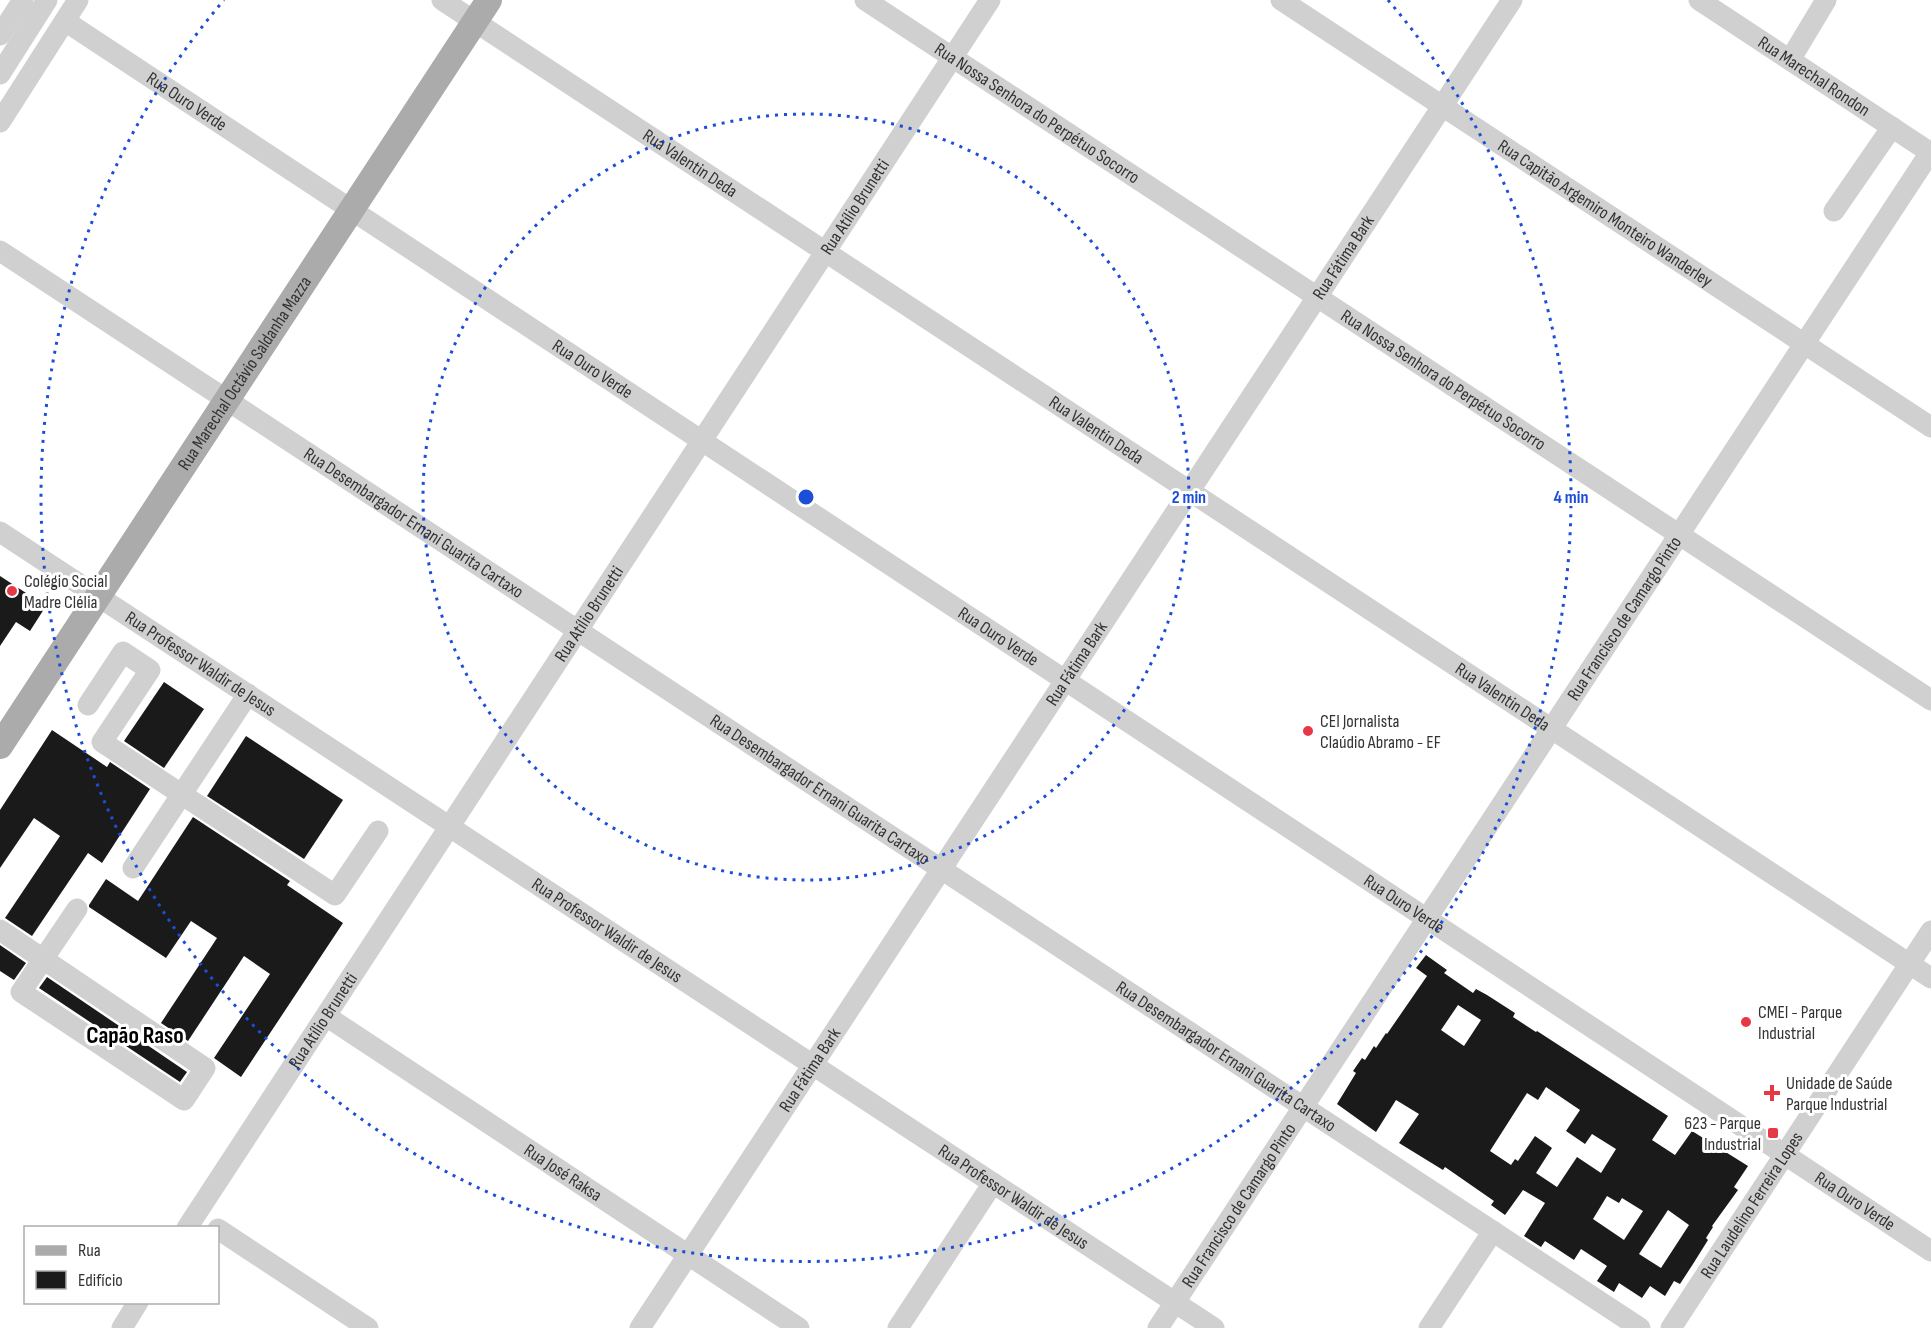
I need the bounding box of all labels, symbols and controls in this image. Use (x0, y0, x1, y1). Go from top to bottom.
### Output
street label: Rua Marechal Rondon (1754, 32, 1874, 120)
street label: Rua Nossa Senhora do Perpétuo Socorro (931, 38, 1144, 188)
street label: Rua Ouro Verde (143, 67, 231, 135)
street label: Rua Valentin Deda (639, 124, 741, 202)
street label: Rua Capitão Argemiro Monteiro Wanderley (1494, 135, 1717, 291)
street label: Rua Atílio Brunetti (816, 155, 893, 259)
street label: Rua Fátima Bark (1308, 211, 1378, 303)
street label: Rua Marechal Octávio Saldanha Mazza (173, 272, 316, 474)
street label: Rua Nossa Senhora do Perpétuo Socorro (1337, 305, 1550, 455)
street label: Rua Ouro Verde (549, 335, 637, 403)
street label: Rua Valentin Deda (1045, 391, 1148, 468)
street label: Rua Desembargador Ernani Guarita Cartaxo (300, 443, 528, 602)
centre of rings (796, 487, 816, 507)
text: 2 min (1172, 487, 1206, 508)
text: 4 min (1554, 487, 1588, 508)
street label: Rua Francisco de Camargo Pinto (1563, 532, 1686, 704)
street label: Rua Atílio Brunetti (550, 562, 628, 665)
place label: Colégio Social Madre Clélia (24, 571, 107, 613)
marker: Colégio Social Madre Clélia (5, 584, 19, 598)
street label: Rua Ouro Verde (954, 602, 1043, 670)
street label: Rua Professor Waldir de Jesus (122, 607, 280, 720)
street label: Rua Fátima Bark (1041, 617, 1112, 710)
street label: Rua Valentin Deda (1452, 658, 1554, 735)
street label: Rua Desembargador Ernani Guarita Cartaxo (706, 710, 934, 869)
place label: CEI Jornalista Claúdio Abramo - EF (1320, 711, 1441, 753)
marker: CEI Jornalista Claúdio Abramo - EF (1301, 724, 1315, 738)
street label: Rua Ouro Verde (1360, 870, 1448, 938)
street label: Rua Professor Waldir de Jesus (528, 873, 686, 987)
street label: Rua Atílio Brunetti (284, 969, 362, 1072)
street label: Rua Desembargador Ernani Guarita Cartaxo (1112, 977, 1340, 1136)
place label: CMEI - Parque Industrial (1758, 1002, 1842, 1044)
marker: CMEI - Parque Industrial (1739, 1015, 1753, 1029)
district label: Capão Raso (86, 1021, 184, 1050)
street label: Rua Fátima Bark (774, 1024, 845, 1116)
place label: Unidade de Saúde Parque Industrial (1786, 1073, 1893, 1115)
marker: Unidade de Saúde Parque Industrial (1763, 1084, 1781, 1102)
place label: 623 - Parque Industrial (1684, 1113, 1761, 1155)
street label: Rua Francisco de Camargo Pinto (1177, 1119, 1300, 1291)
marker: 623 - Parque Industrial (1766, 1126, 1780, 1140)
street label: Rua Laudelino Ferreira Lopes (1696, 1128, 1807, 1282)
street label: Rua José Raksa (520, 1139, 606, 1206)
street label: Rua Professor Waldir de Jesus (934, 1140, 1093, 1253)
street label: Rua Ouro Verde (1811, 1167, 1899, 1235)
legend (24, 1226, 219, 1304)
text: Rua (78, 1240, 101, 1261)
text: Edifício (78, 1270, 123, 1291)

